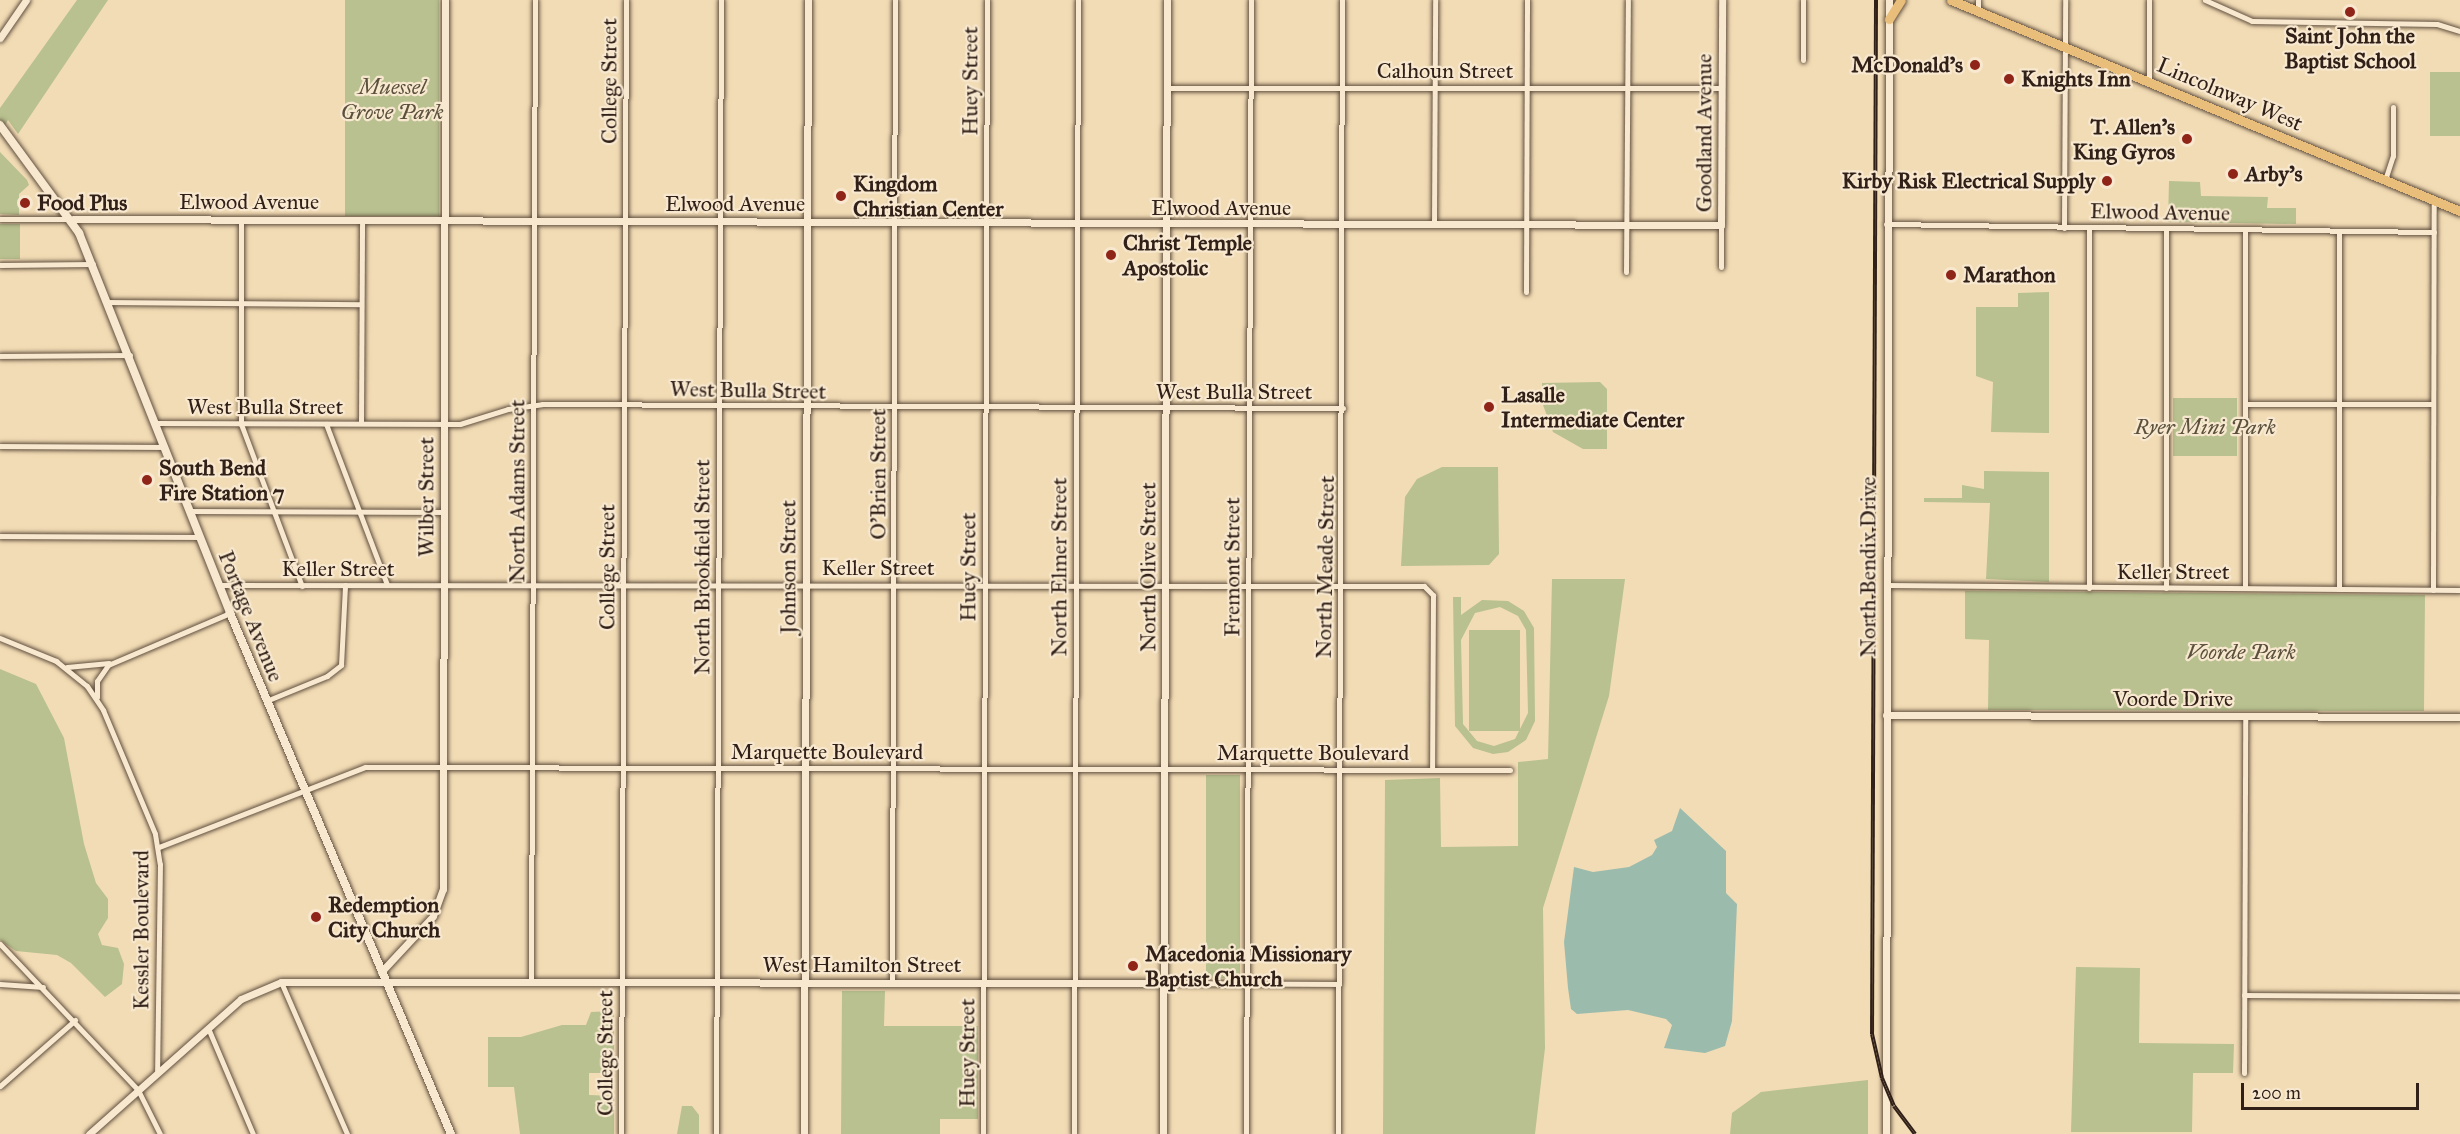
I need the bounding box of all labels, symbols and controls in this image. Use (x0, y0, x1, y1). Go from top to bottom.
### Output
marker: Saint John the Baptist School (2343, 5, 2357, 19)
street label: College Street (596, 18, 622, 144)
place label: Saint John the Baptist School (2284, 22, 2416, 74)
street label: Huey Street (957, 26, 983, 136)
street label: Lincolnway West (2153, 51, 2307, 137)
place label: McDonald's (1851, 52, 1963, 78)
street label: Goodland Avenue (1691, 54, 1717, 212)
street label: Calhoun Street (1377, 58, 1513, 84)
marker: McDonald's (1968, 58, 1982, 72)
place label: Knights Inn (2021, 66, 2131, 92)
marker: Knights Inn (2002, 72, 2016, 86)
park label: Muessel Grove Park (341, 73, 443, 124)
place label: T. Allen's King Gyros (2073, 113, 2175, 164)
marker: T. Allen's King Gyros (2180, 132, 2194, 146)
place label: Arby's (2245, 161, 2303, 187)
marker: Arby's (2226, 167, 2240, 181)
place label: Kirby Risk Electrical Supply (1842, 168, 2095, 194)
place label: Kingdom Christian Center (853, 170, 1003, 222)
marker: Kirby Risk Electrical Supply (2100, 174, 2114, 188)
street label: Elwood Avenue (179, 189, 319, 215)
marker: Kingdom Christian Center (834, 189, 848, 203)
place label: Food Plus (37, 190, 127, 216)
street label: Elwood Avenue (665, 191, 805, 217)
street label: Elwood Avenue (1151, 195, 1291, 221)
marker: Food Plus (18, 196, 32, 210)
street label: Elwood Avenue (2090, 198, 2230, 226)
place label: Christ Temple Apostolic (1123, 229, 1252, 280)
marker: Christ Temple Apostolic (1104, 248, 1118, 262)
place label: Marathon (1963, 262, 2056, 288)
marker: Marathon (1944, 268, 1958, 282)
street label: West Bulla Street (670, 375, 826, 405)
street label: West Bulla Street (1156, 379, 1312, 405)
place label: Lasalle Intermediate Center (1501, 381, 1684, 433)
street label: West Bulla Street (187, 394, 343, 420)
street label: North Adams Street (504, 399, 530, 583)
marker: Lasalle Intermediate Center (1482, 400, 1496, 414)
street label: O'Brien Street (865, 408, 891, 540)
park label: Ryer Mini Park (2134, 414, 2276, 440)
street label: Wilber Street (413, 437, 439, 557)
place label: South Bend Fire Station 7 (159, 454, 285, 506)
street label: North Brookfield Street (689, 459, 715, 675)
marker: South Bend Fire Station 7 (140, 473, 154, 487)
street label: North Meade Street (1310, 475, 1340, 659)
street label: North Elmer Street (1046, 477, 1072, 657)
street label: North Bendix Drive (1855, 477, 1881, 657)
street label: North Olive Street (1135, 482, 1161, 652)
street label: Fremont Street (1219, 497, 1245, 637)
street label: Johnson Street (775, 500, 801, 634)
street label: College Street (594, 504, 620, 630)
street label: Huey Street (955, 512, 981, 622)
street label: Portage Avenue (213, 547, 289, 685)
street label: Keller Street (821, 555, 935, 581)
street label: Keller Street (281, 556, 395, 582)
street label: Keller Street (2116, 559, 2230, 585)
park label: Voorde Park (2186, 639, 2296, 665)
street label: Voorde Drive (2113, 686, 2233, 712)
street label: Marquette Boulevard (731, 739, 923, 765)
street label: Marquette Boulevard (1217, 740, 1409, 766)
street label: Kessler Boulevard (128, 850, 154, 1010)
place label: Redemption City Church (328, 891, 440, 942)
marker: Redemption City Church (309, 910, 323, 924)
place label: Macedonia Missionary Baptist Church (1145, 940, 1351, 992)
street label: West Hamilton Street (763, 952, 961, 978)
marker: Macedonia Missionary Baptist Church (1126, 959, 1140, 973)
street label: College Street (592, 990, 618, 1116)
street label: Huey Street (954, 998, 980, 1108)
scale bar (2244, 1071, 2422, 1109)
text: 200 m (2252, 1082, 2301, 1104)

